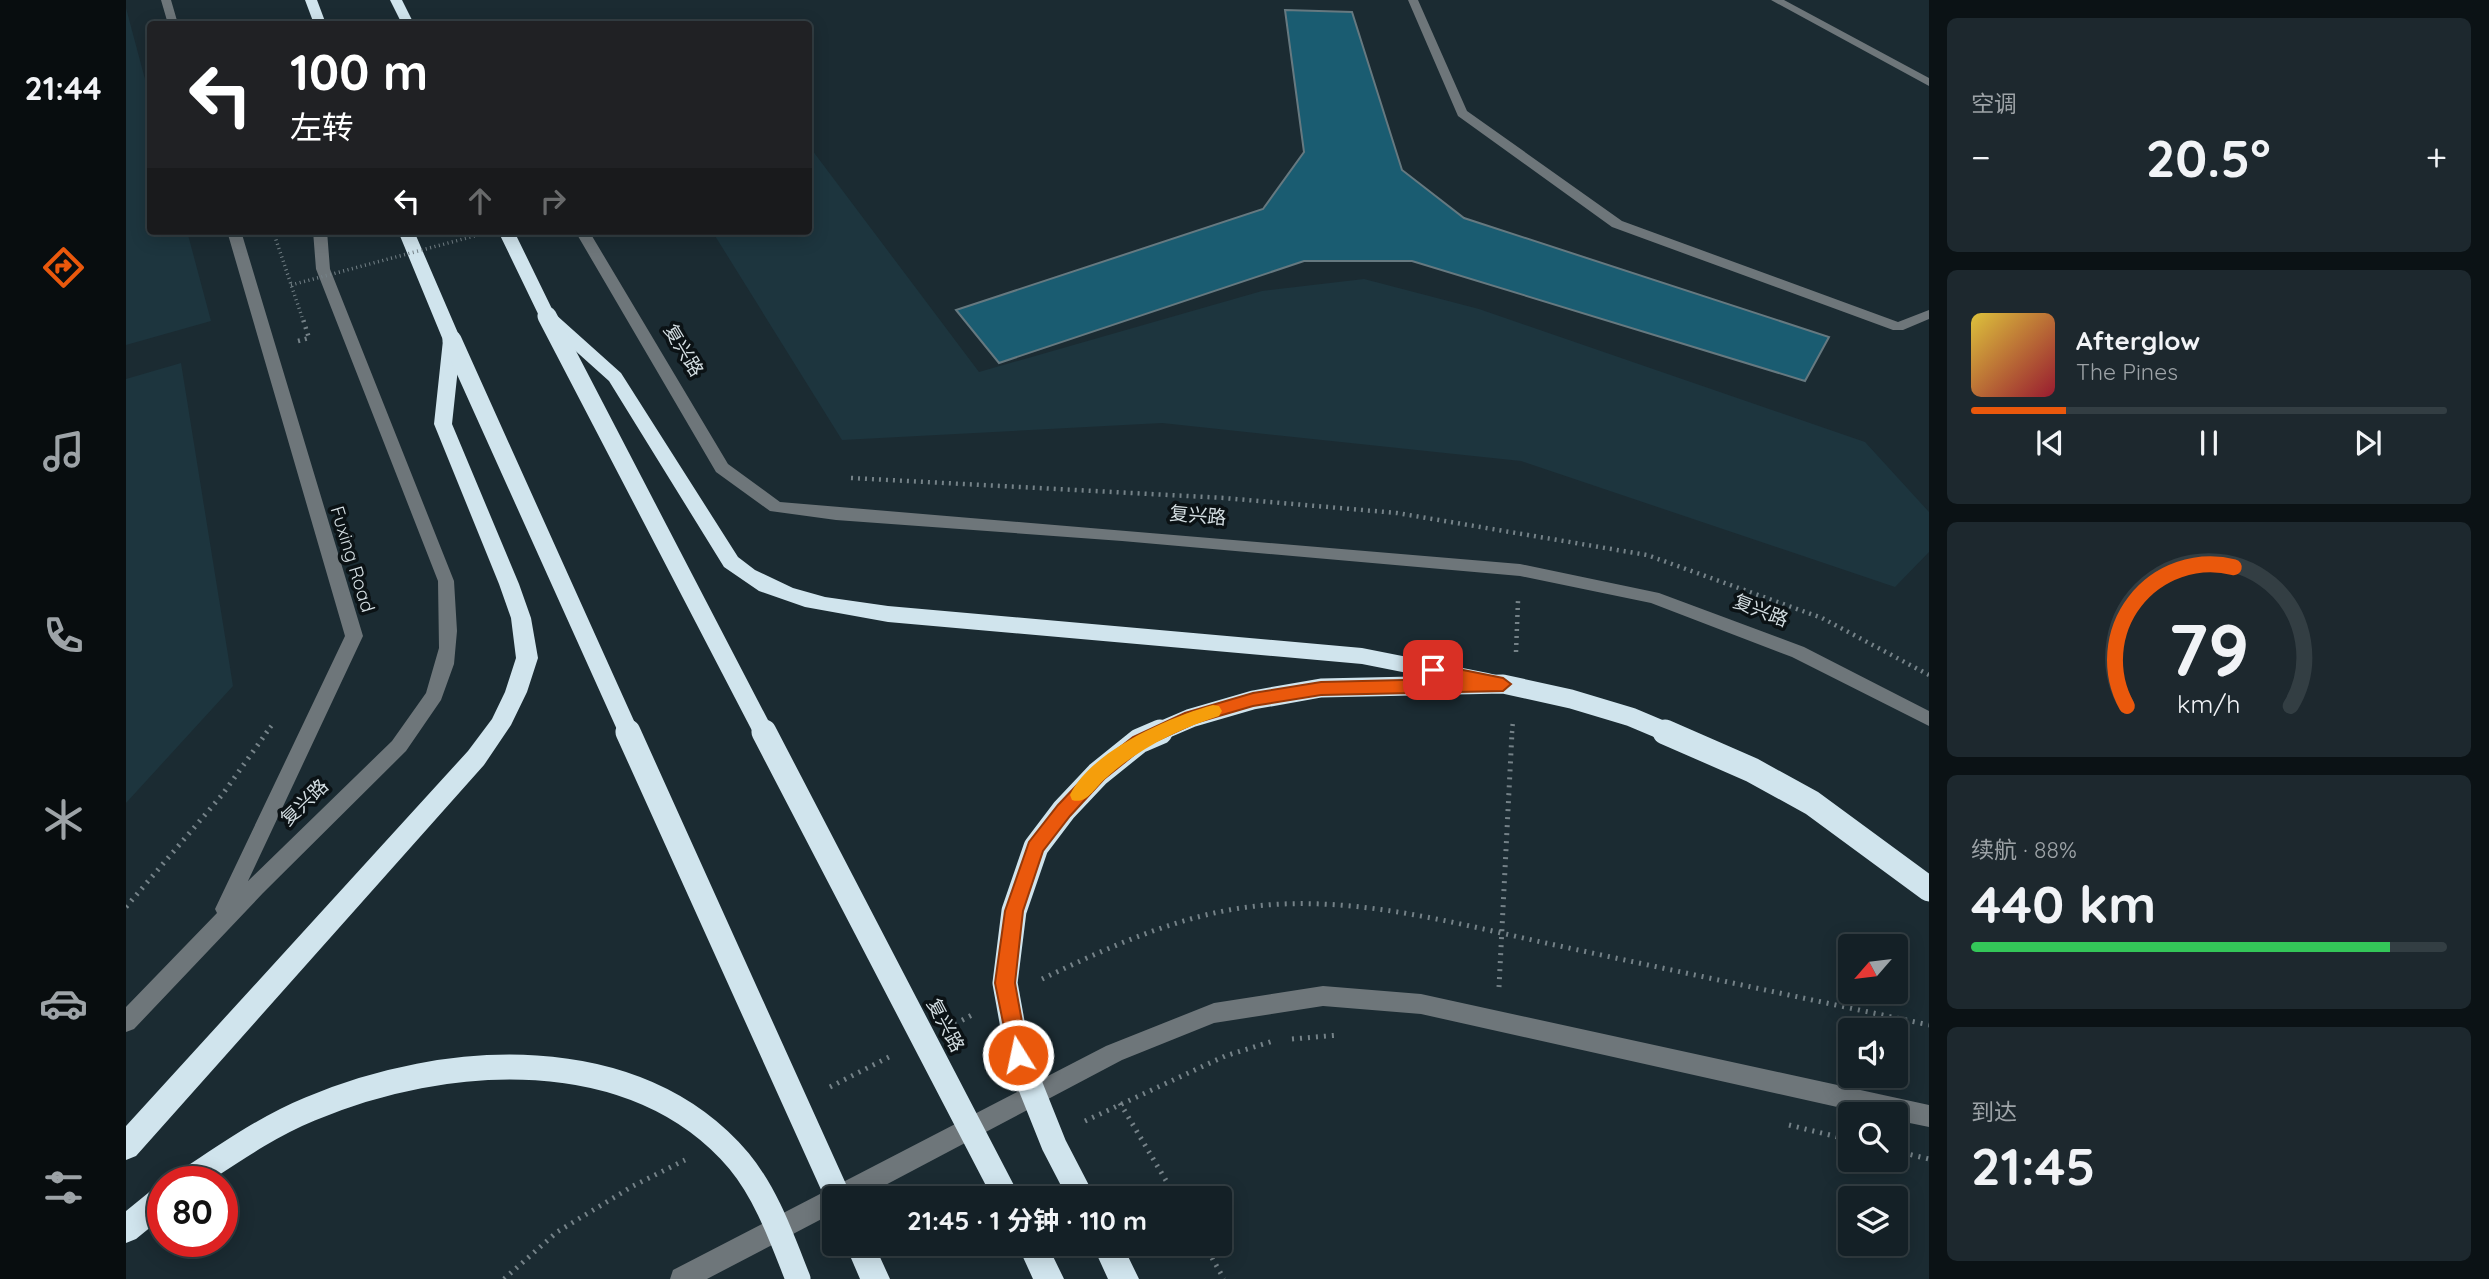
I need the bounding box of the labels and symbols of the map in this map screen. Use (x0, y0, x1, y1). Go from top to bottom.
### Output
street label: 复兴路 (659, 319, 709, 381)
street label: 复兴路 (1169, 501, 1227, 529)
street label: Fuxing Road (325, 503, 381, 615)
street label: 复兴路 (1730, 589, 1792, 631)
pin (1403, 640, 1463, 700)
street label: 复兴路 (275, 774, 333, 830)
north arrow (1838, 934, 1908, 1004)
street label: 复兴路 (922, 994, 970, 1056)
position arrow (981, 1018, 1055, 1092)
speed limit sign: 80 (147, 1166, 238, 1257)

